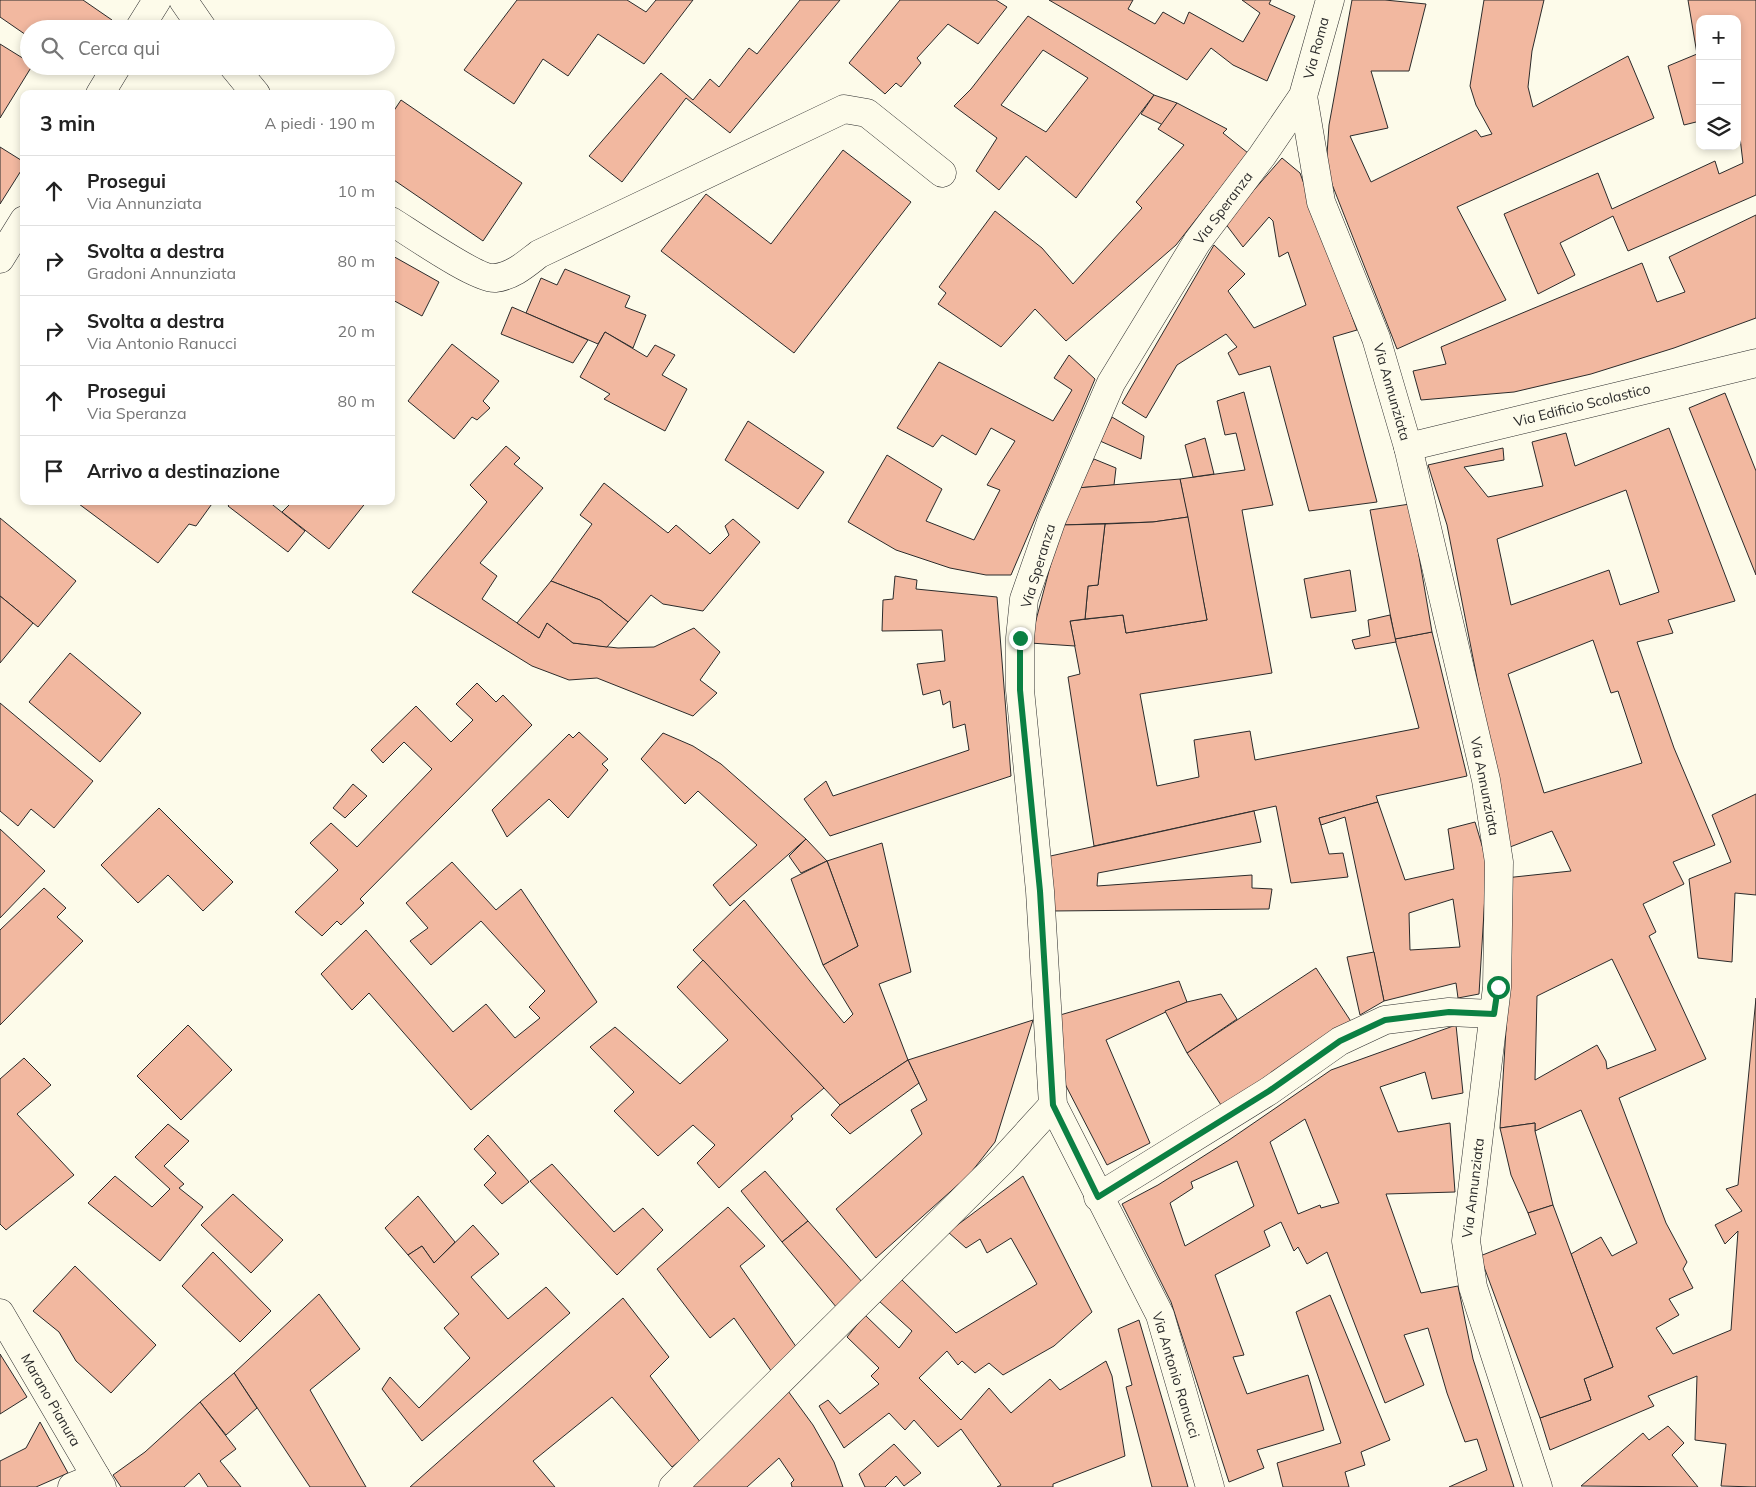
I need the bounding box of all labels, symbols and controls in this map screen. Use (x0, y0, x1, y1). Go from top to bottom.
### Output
street label: Via Roma (1299, 15, 1333, 81)
map controls (1696, 15, 1741, 150)
button: + (1696, 15, 1741, 60)
search box (20, 20, 395, 75)
icon: search (38, 34, 66, 62)
text: Cerca qui (78, 36, 160, 60)
button: − (1696, 60, 1741, 105)
button: layers (1696, 105, 1741, 150)
text: 3 min (40, 110, 95, 136)
text: A piedi · 190 m (264, 113, 375, 133)
street label: Via Speranza (1190, 168, 1256, 248)
text: Prosegui (87, 169, 166, 193)
icon: ahead (40, 177, 68, 205)
text: 10 m (338, 181, 375, 201)
text: Via Annunziata (87, 193, 202, 213)
text: Svolta a destra (87, 239, 225, 263)
icon: right (40, 247, 68, 275)
text: 80 m (338, 251, 375, 271)
text: Gradoni Annunziata (87, 263, 236, 283)
text: Svolta a destra (87, 309, 225, 333)
icon: right (40, 317, 68, 345)
text: 20 m (338, 321, 375, 341)
text: Via Antonio Ranucci (87, 333, 237, 353)
street label: Via Annunziata (1370, 341, 1414, 443)
text: Prosegui (87, 379, 166, 403)
street label: Via Edificio Scolastico (1512, 379, 1652, 431)
icon: ahead (40, 387, 68, 415)
text: 80 m (338, 391, 375, 411)
text: Via Speranza (87, 403, 187, 423)
icon: arrive (40, 457, 68, 485)
text: Arrivo a destinazione (87, 459, 280, 483)
street label: Via Speranza (1017, 522, 1059, 610)
route end (1009, 627, 1032, 650)
street label: Via Annunziata (1467, 735, 1503, 837)
route start (1487, 976, 1510, 999)
street label: Via Annunziata (1458, 1137, 1488, 1239)
street label: Via Antonio Ranucci (1148, 1310, 1204, 1440)
street label: Marano Pianura (17, 1350, 85, 1450)

